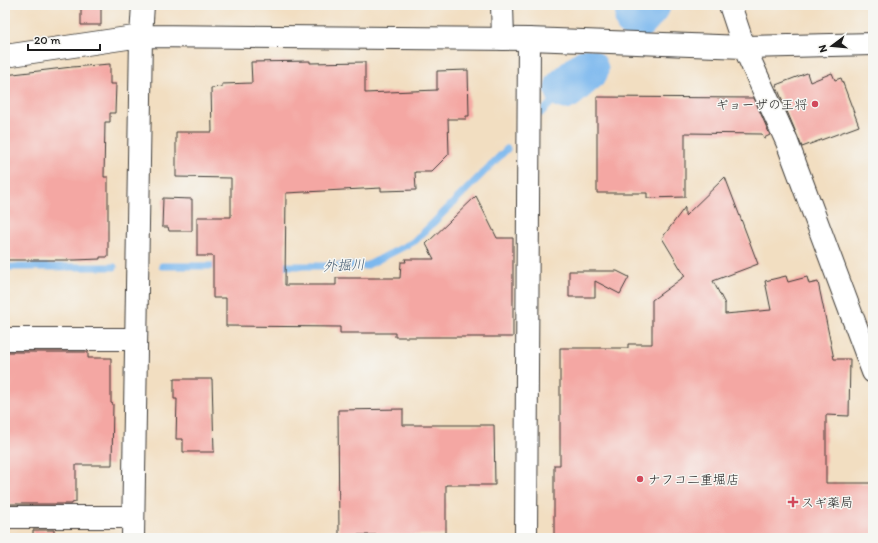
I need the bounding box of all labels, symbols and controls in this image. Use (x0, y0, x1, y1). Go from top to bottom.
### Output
scale bar (28, 26, 100, 52)
north arrow (812, 26, 852, 66)
text: 20 m (34, 33, 61, 47)
text: N (816, 43, 830, 54)
place label: ギョーザの王将 (715, 97, 807, 112)
marker: ギョーザの王将 (810, 99, 820, 109)
water label: 外掘川 (323, 256, 365, 275)
place label: ナフコ二重堀店 (648, 472, 739, 487)
marker: ナフコ二重堀店 (635, 474, 645, 484)
place label: スギ薬局 (801, 495, 853, 510)
marker: スギ薬局 (788, 497, 798, 507)

